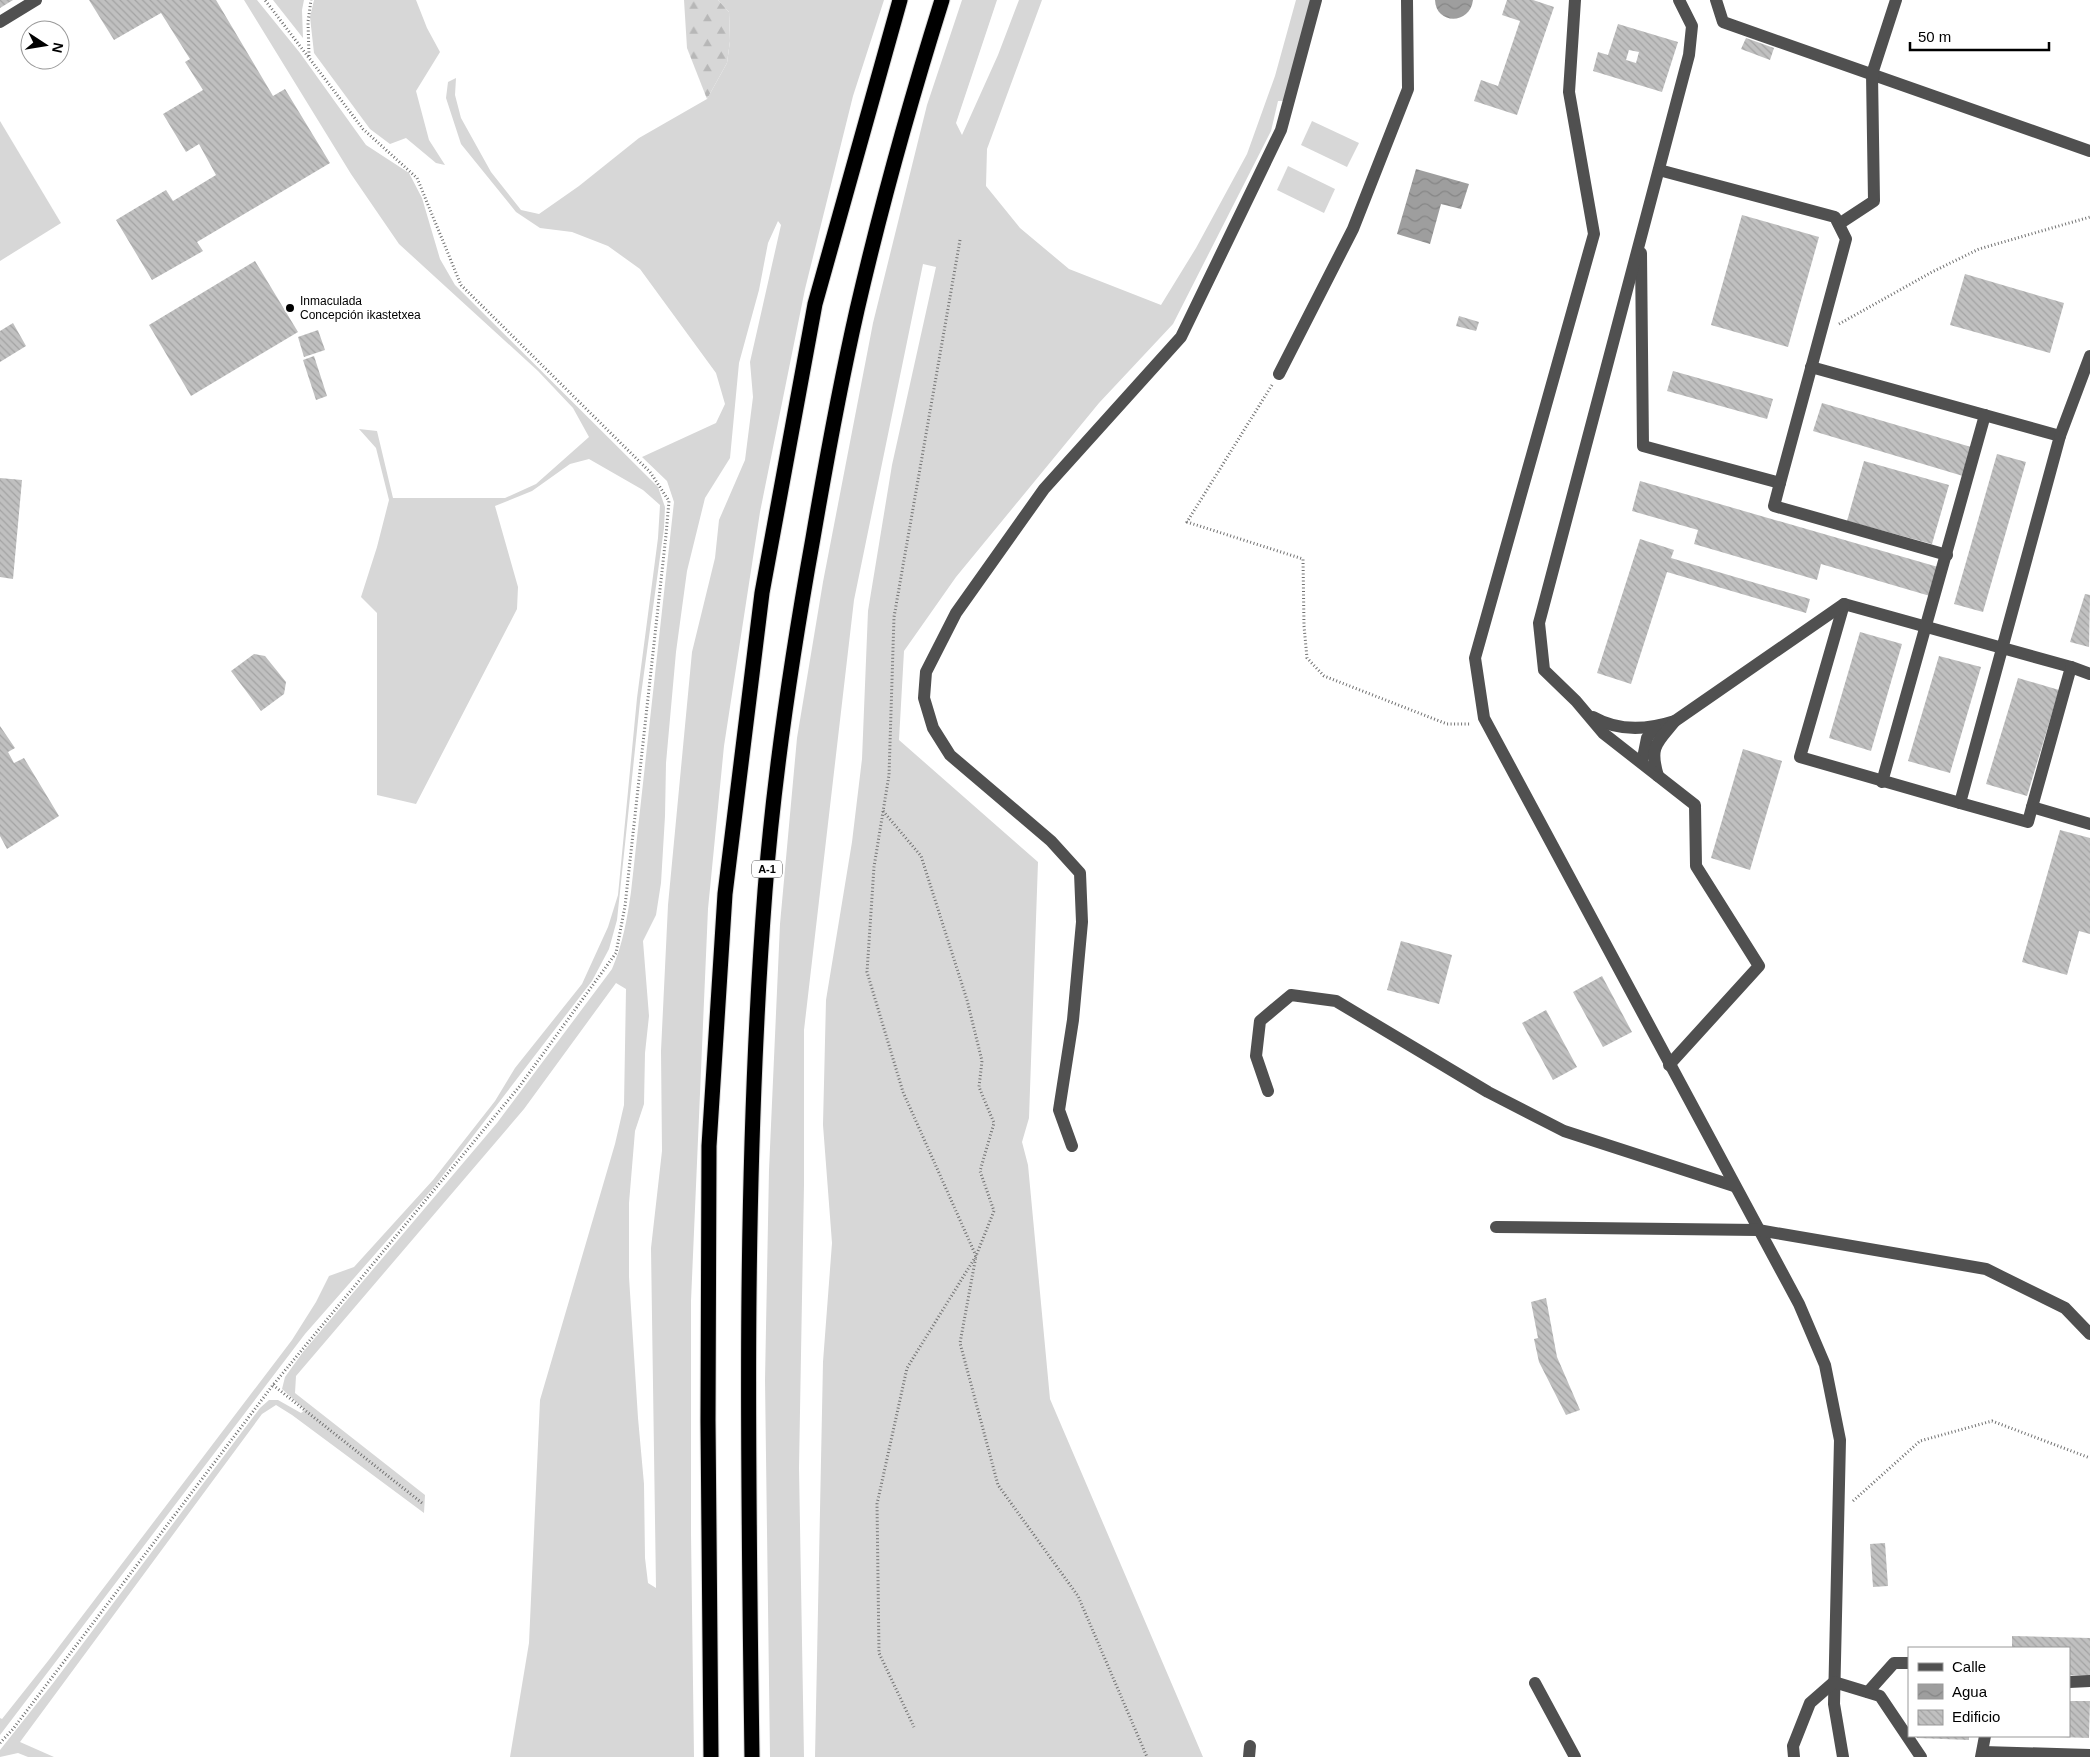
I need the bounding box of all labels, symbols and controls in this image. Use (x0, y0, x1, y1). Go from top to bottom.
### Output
north arrow (20, 20, 70, 70)
scale bar (1910, 20, 2049, 52)
text: 50 m (1918, 28, 1951, 45)
text: N (49, 41, 67, 54)
place label: Inmaculada Concepción ikastetxea (300, 294, 421, 322)
marker: Inmaculada Concepción ikastetxea (284, 302, 296, 314)
road number: A-1 (752, 861, 782, 878)
legend (1908, 1647, 2070, 1737)
text: Calle (1952, 1658, 1986, 1675)
text: Agua (1952, 1683, 1988, 1700)
text: Edificio (1952, 1708, 2000, 1725)

